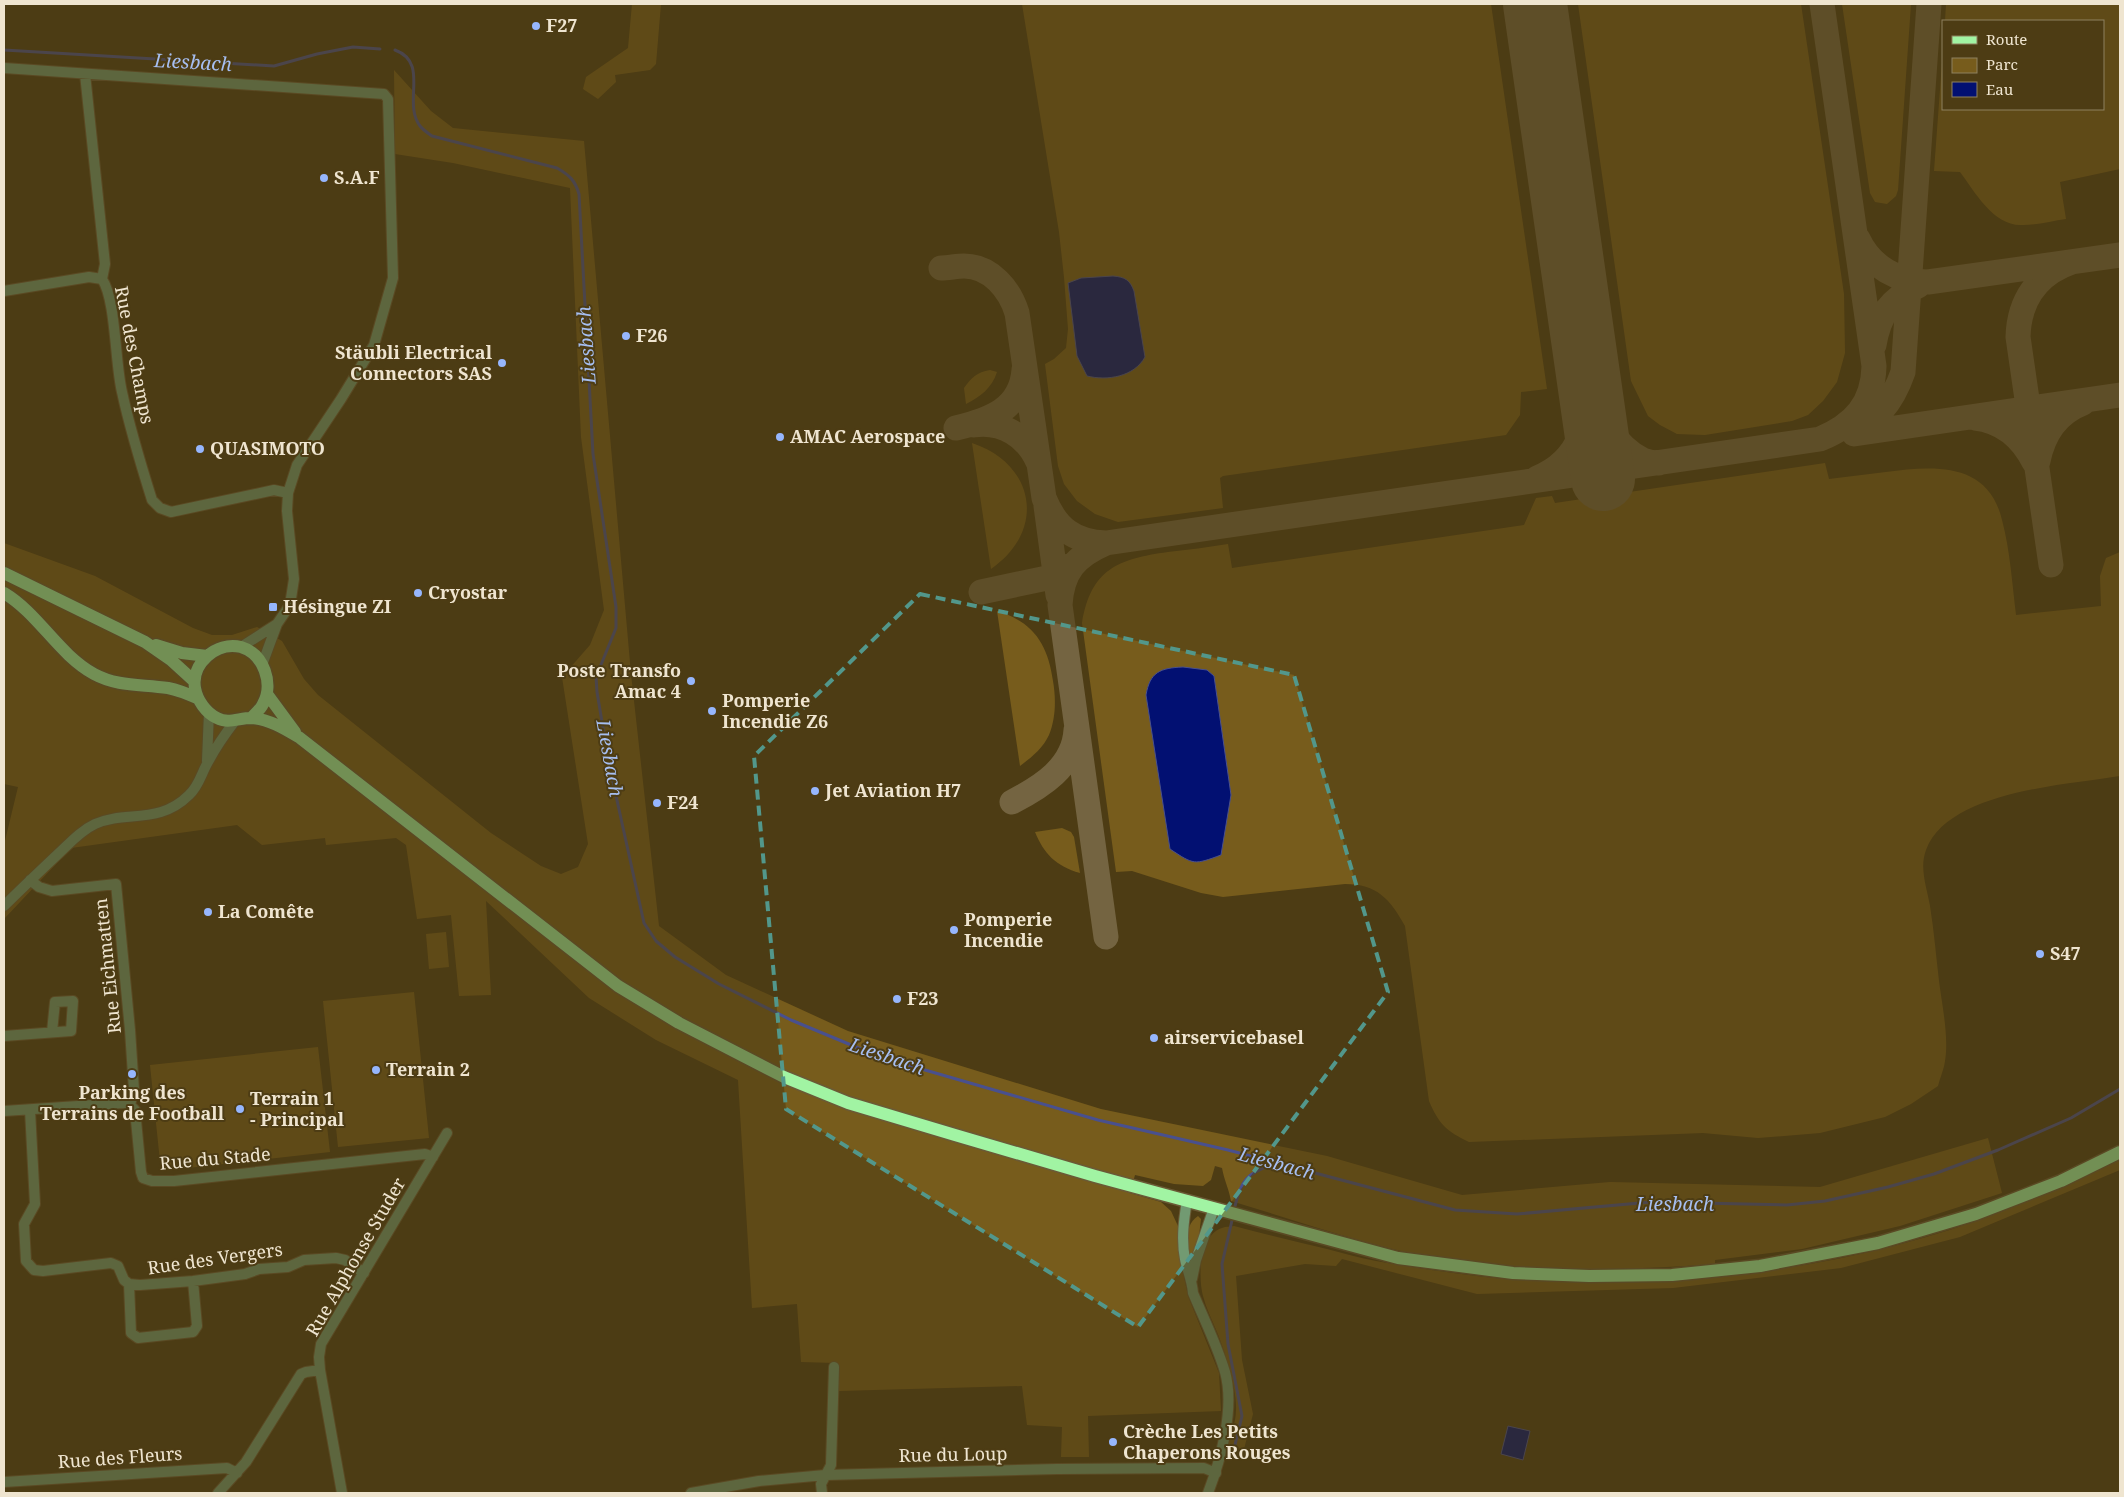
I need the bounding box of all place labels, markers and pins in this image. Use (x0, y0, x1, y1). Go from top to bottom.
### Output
place label: F27 (546, 13, 578, 37)
marker: F27 (530, 20, 542, 32)
place label: S.A.F (334, 165, 380, 189)
marker: S.A.F (318, 172, 330, 184)
place label: F26 (636, 323, 668, 347)
marker: F26 (620, 330, 632, 342)
place label: Stäubli Electrical Connectors SAS (335, 340, 493, 385)
marker: Stäubli Electrical Connectors SAS (496, 357, 508, 369)
place label: AMAC Aerospace (790, 424, 945, 448)
marker: AMAC Aerospace (774, 431, 786, 443)
place label: QUASIMOTO (210, 436, 325, 460)
marker: QUASIMOTO (194, 443, 206, 455)
place label: Cryostar (428, 580, 508, 604)
marker: Cryostar (412, 587, 424, 599)
place label: Hésingue ZI (283, 594, 391, 618)
marker: Hésingue ZI (267, 601, 279, 613)
place label: Poste Transfo Amac 4 (557, 658, 681, 703)
marker: Poste Transfo Amac 4 (685, 675, 697, 687)
place label: Pomperie Incendie Z6 (722, 688, 828, 733)
marker: Pomperie Incendie Z6 (706, 705, 718, 717)
place label: Jet Aviation H7 (824, 778, 961, 802)
marker: Jet Aviation H7 (809, 785, 821, 797)
place label: F24 (667, 790, 699, 814)
marker: F24 (651, 797, 663, 809)
place label: La Comête (218, 899, 314, 923)
marker: La Comête (202, 906, 214, 918)
place label: Pomperie Incendie (964, 907, 1052, 952)
marker: Pomperie Incendie (948, 924, 960, 936)
place label: S47 (2050, 941, 2081, 965)
marker: S47 (2034, 948, 2046, 960)
place label: F23 (907, 986, 939, 1010)
marker: F23 (891, 993, 903, 1005)
place label: airservicebasel (1164, 1025, 1304, 1049)
marker: airservicebasel (1148, 1032, 1160, 1044)
place label: Terrain 2 (386, 1057, 470, 1081)
marker: Terrain 2 (370, 1064, 382, 1076)
marker: Parking des Terrains de Football (126, 1068, 138, 1080)
place label: Parking des Terrains de Football (40, 1080, 225, 1125)
place label: Terrain 1 - Principal (250, 1086, 345, 1131)
marker: Terrain 1 - Principal (234, 1103, 246, 1115)
place label: Crèche Les Petits Chaperons Rouges (1123, 1419, 1291, 1464)
marker: Crèche Les Petits Chaperons Rouges (1107, 1436, 1119, 1448)

